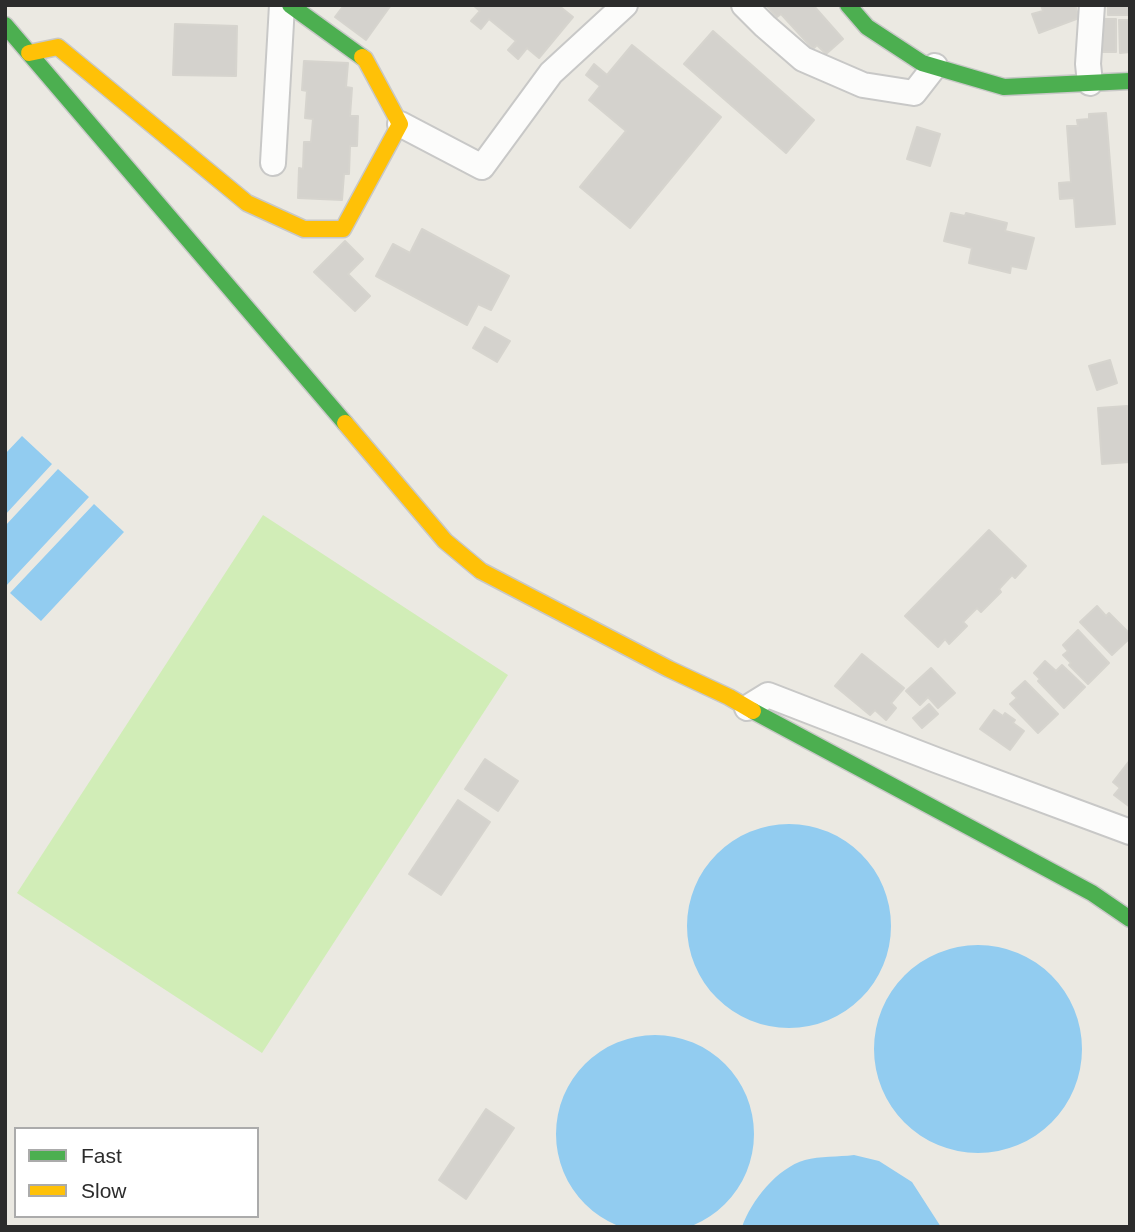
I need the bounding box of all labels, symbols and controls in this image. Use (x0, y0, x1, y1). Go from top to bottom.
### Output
legend (14, 1127, 259, 1218)
text: Fast (81, 1144, 122, 1167)
text: Slow (81, 1179, 127, 1202)

